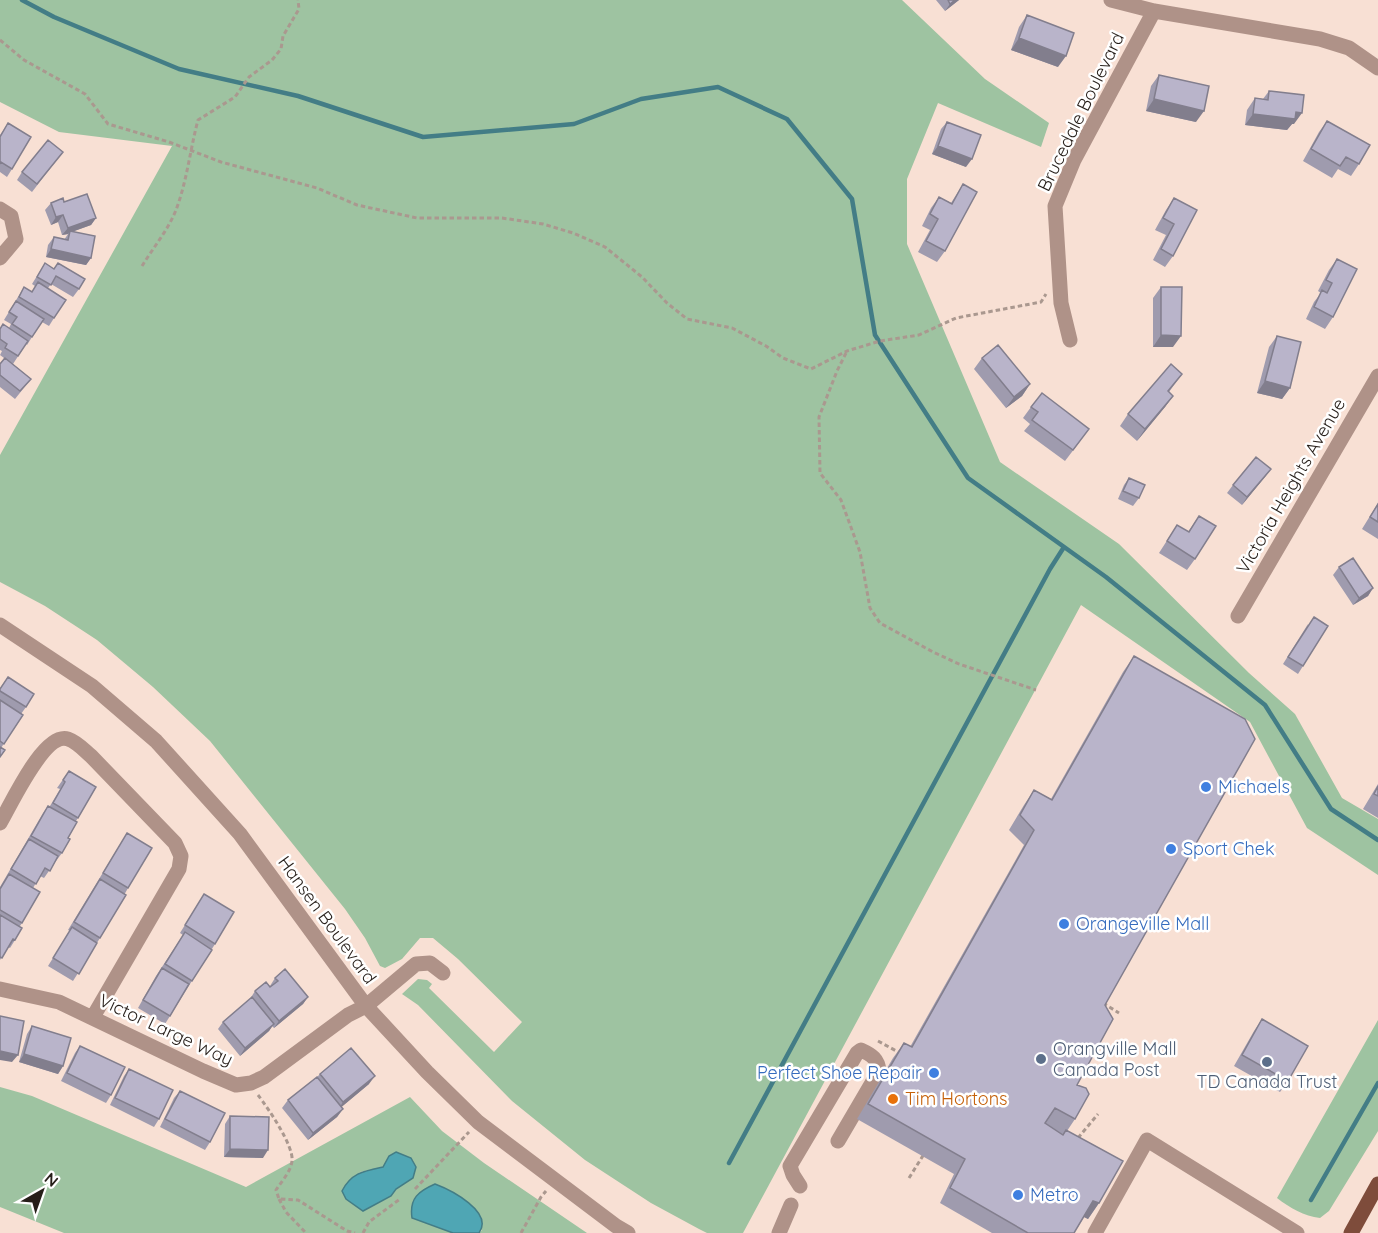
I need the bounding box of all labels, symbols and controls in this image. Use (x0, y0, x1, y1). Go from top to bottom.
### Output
street label: Brucedale Boulevard (1032, 29, 1129, 195)
street label: Victoria Heights Avenue (1231, 394, 1350, 577)
place label: Michaels (1218, 775, 1290, 798)
marker: Michaels (1199, 780, 1213, 794)
place label: Sport Chek (1183, 837, 1275, 860)
marker: Sport Chek (1164, 842, 1178, 856)
street label: Hansen Boulevard (273, 851, 382, 988)
place label: Orangeville Mall (1076, 912, 1209, 935)
marker: Orangeville Mall (1057, 917, 1071, 931)
street label: Victor Large Way (95, 988, 237, 1071)
place label: Orangville Mall Canada Post (1053, 1037, 1177, 1081)
marker: Orangville Mall Canada Post (1034, 1052, 1048, 1066)
marker: TD Canada Trust (1260, 1055, 1274, 1069)
place label: Perfect Shoe Repair (757, 1061, 922, 1084)
marker: Perfect Shoe Repair (927, 1066, 941, 1080)
place label: TD Canada Trust (1197, 1070, 1337, 1093)
place label: Tim Hortons (905, 1087, 1008, 1110)
marker: Tim Hortons (886, 1092, 900, 1106)
north arrow (12, 1161, 72, 1221)
text: N (41, 1168, 63, 1191)
place label: Metro (1030, 1183, 1079, 1206)
marker: Metro (1011, 1188, 1025, 1202)

